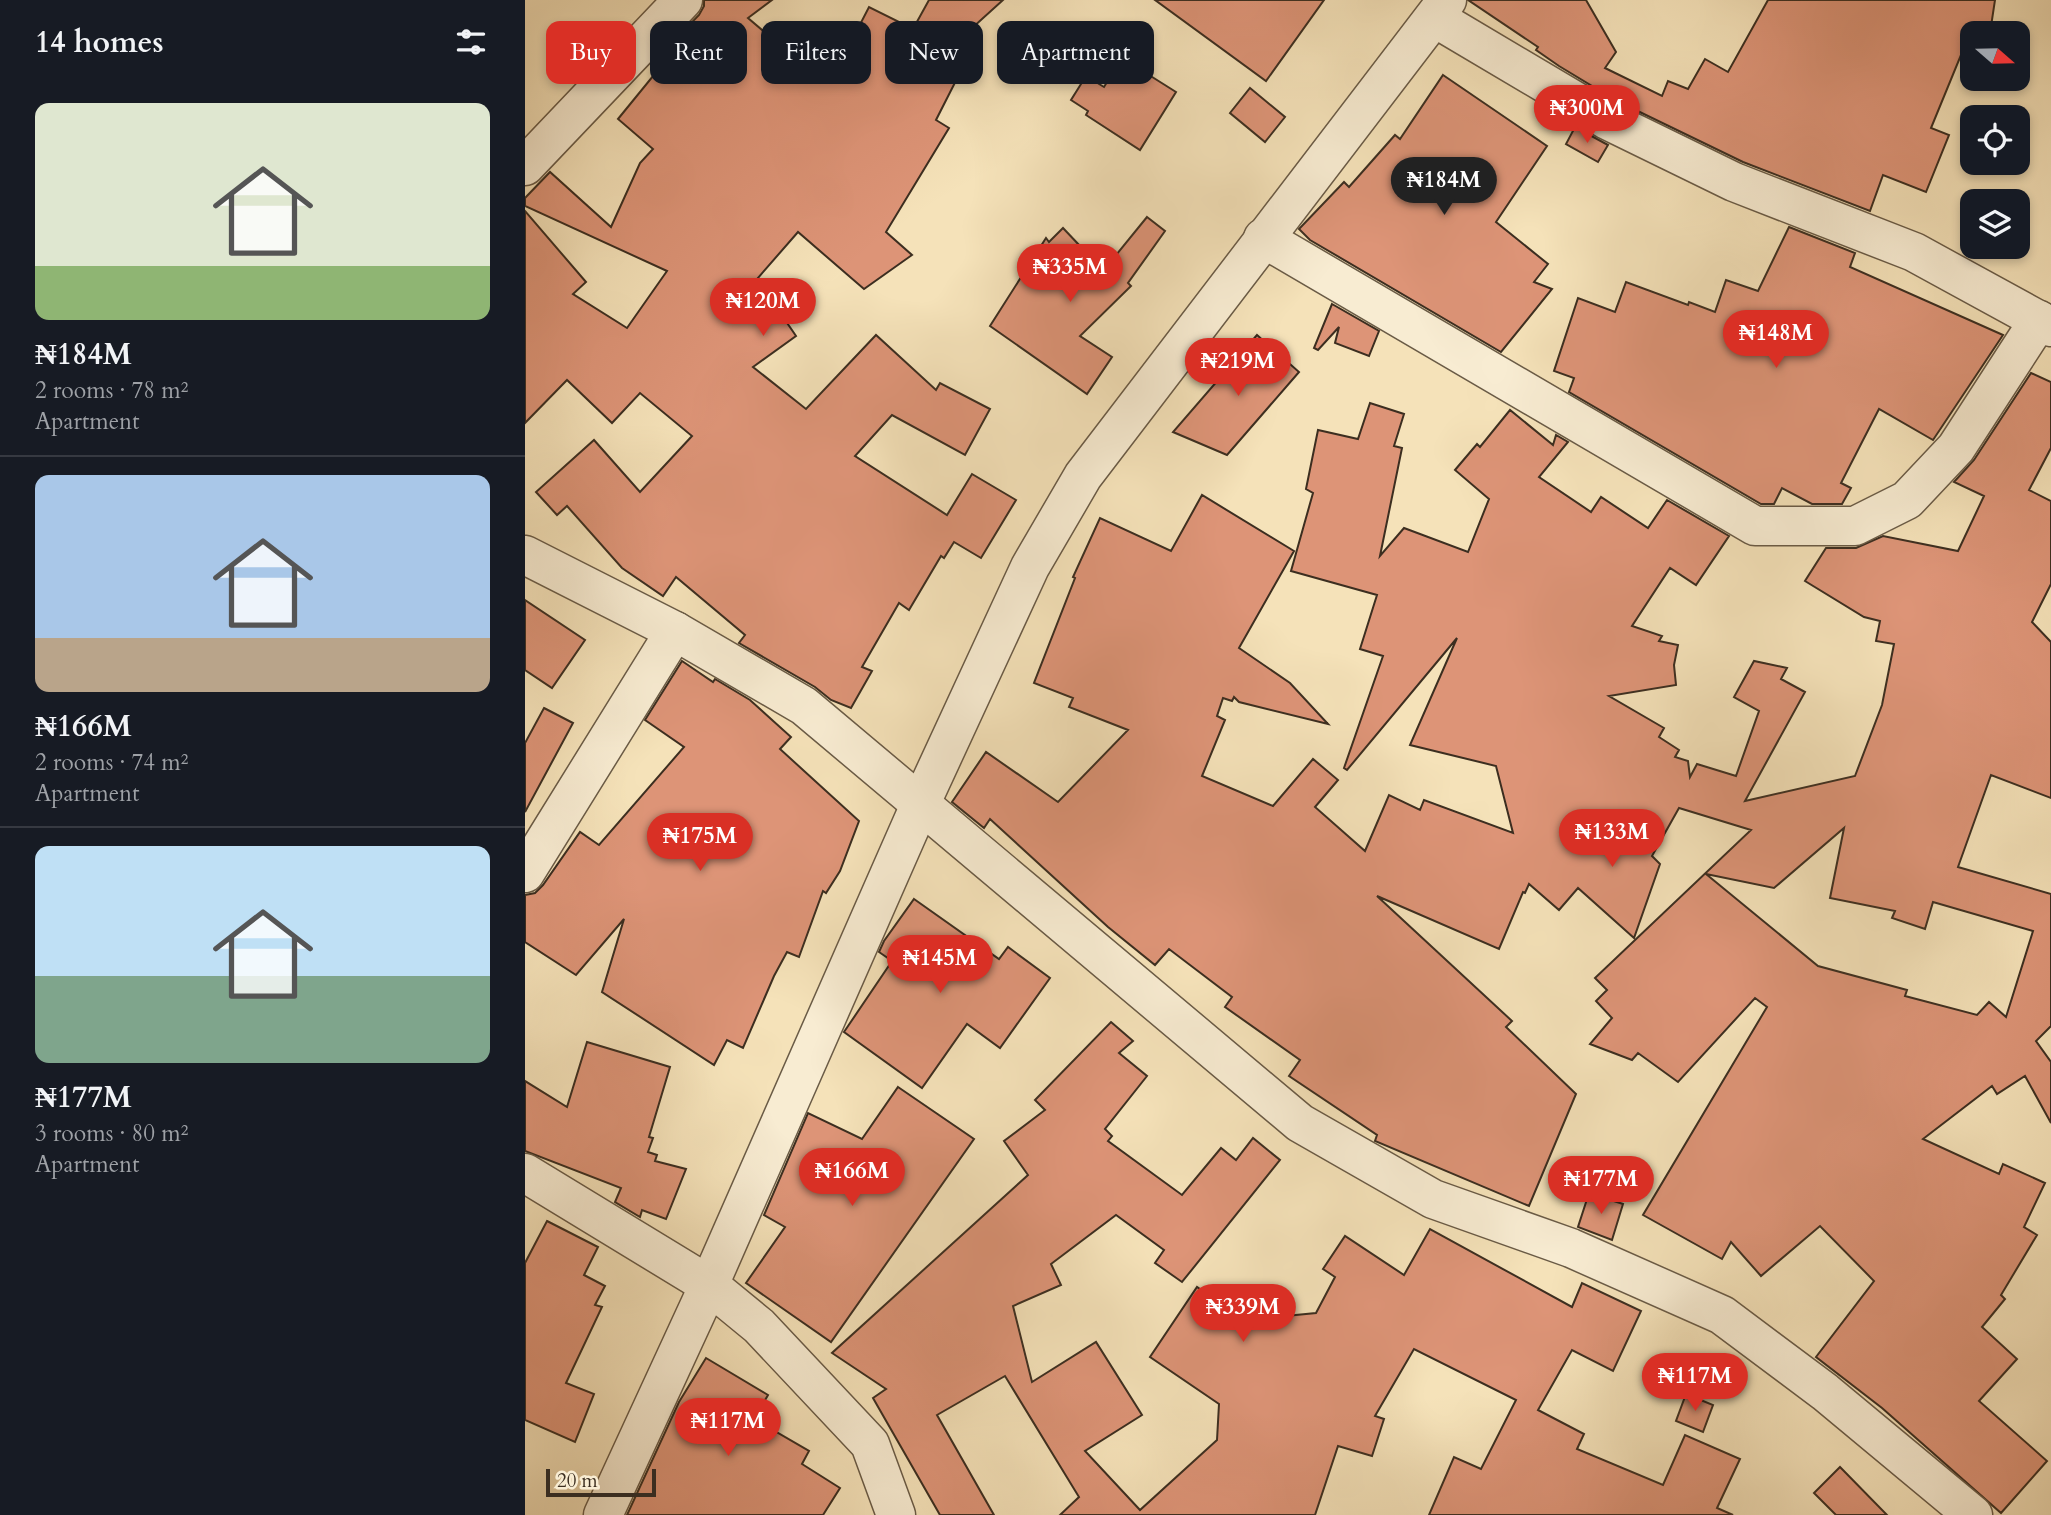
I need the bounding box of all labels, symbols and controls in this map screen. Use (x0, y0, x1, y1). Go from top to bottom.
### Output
chip: Buy (546, 21, 636, 84)
chip: Rent (650, 21, 747, 84)
chip: Filters (761, 21, 871, 84)
chip: New (885, 21, 983, 84)
chip: Apartment (997, 21, 1154, 84)
north arrow (1960, 21, 2030, 91)
map controls (1960, 21, 2030, 259)
text: 14 homes (35, 22, 164, 63)
icon: filters (452, 23, 490, 61)
pin: ₦300M (1538, 86, 1636, 145)
text: ₦300M (1550, 92, 1624, 123)
button: locate (1960, 105, 2030, 175)
icon: home (200, 148, 326, 274)
pin: ₦184M (1395, 158, 1493, 217)
text: ₦184M (1407, 164, 1481, 195)
button: layers (1960, 189, 2030, 259)
pin: ₦335M (1021, 244, 1119, 304)
text: ₦335M (1033, 251, 1107, 282)
pin: ₦120M (714, 278, 812, 338)
text: ₦120M (726, 285, 800, 316)
pin: ₦148M (1727, 310, 1825, 370)
text: ₦148M (1739, 317, 1813, 348)
text: ₦184M (35, 334, 132, 375)
pin: ₦219M (1189, 338, 1287, 398)
text: ₦219M (1201, 345, 1275, 376)
text: 2 rooms · 78 m² (35, 375, 188, 406)
text: Apartment (35, 406, 139, 437)
icon: home (200, 520, 326, 646)
text: ₦166M (35, 706, 132, 747)
text: 2 rooms · 74 m² (35, 747, 188, 778)
text: Apartment (35, 778, 139, 809)
pin: ₦133M (1563, 810, 1661, 869)
pin: ₦175M (651, 814, 749, 873)
text: ₦133M (1575, 816, 1649, 847)
text: ₦175M (663, 820, 737, 851)
icon: home (200, 891, 326, 1017)
pin: ₦145M (891, 936, 989, 995)
text: ₦145M (903, 942, 977, 973)
text: ₦177M (35, 1077, 132, 1118)
text: 3 rooms · 80 m² (35, 1118, 188, 1149)
pin: ₦166M (803, 1148, 901, 1208)
text: Apartment (35, 1149, 139, 1180)
text: ₦166M (815, 1155, 889, 1186)
pin: ₦177M (1552, 1156, 1650, 1216)
text: ₦177M (1564, 1163, 1638, 1194)
pin: ₦339M (1194, 1284, 1292, 1344)
text: ₦339M (1206, 1291, 1280, 1322)
pin: ₦117M (1646, 1354, 1744, 1413)
text: ₦117M (1658, 1360, 1732, 1391)
pin: ₦117M (679, 1398, 777, 1458)
text: ₦117M (691, 1405, 765, 1436)
scale bar (546, 1466, 656, 1498)
text: 20 m (557, 1468, 598, 1494)

